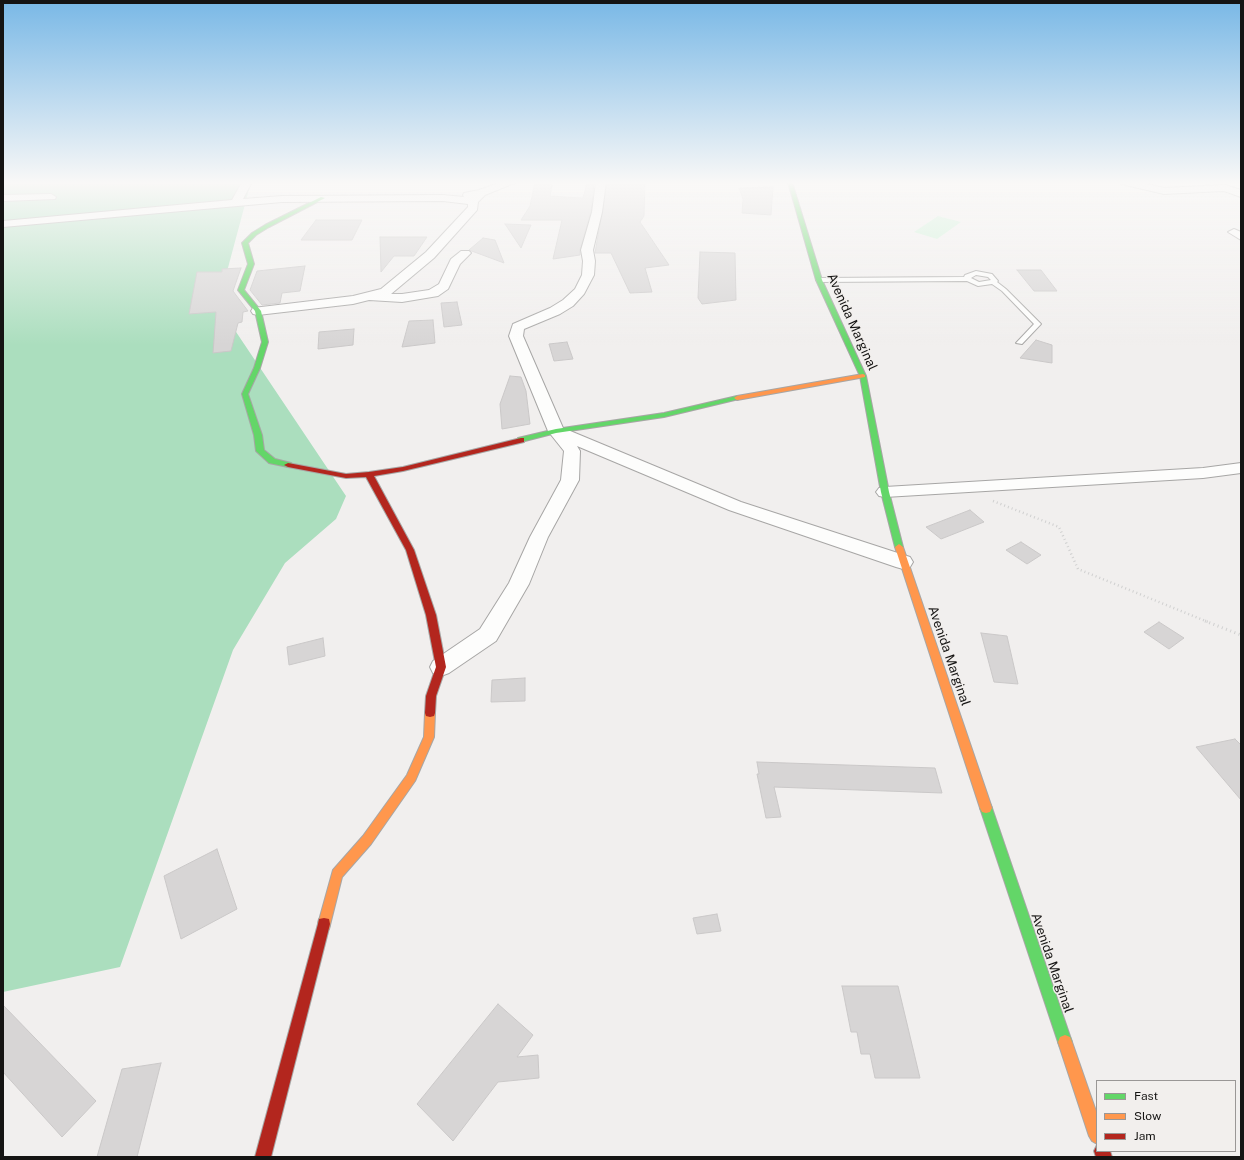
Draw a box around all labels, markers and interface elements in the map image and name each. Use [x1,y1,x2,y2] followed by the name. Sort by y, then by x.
[824,271,880,373] street label: Avenida Marginal
[925,604,973,708] street label: Avenida Marginal
[1028,911,1076,1015] street label: Avenida Marginal
[1096,1080,1236,1152] legend
[1134,1089,1158,1103] text: Fast
[1134,1109,1161,1123] text: Slow
[1134,1129,1156,1143] text: Jam

